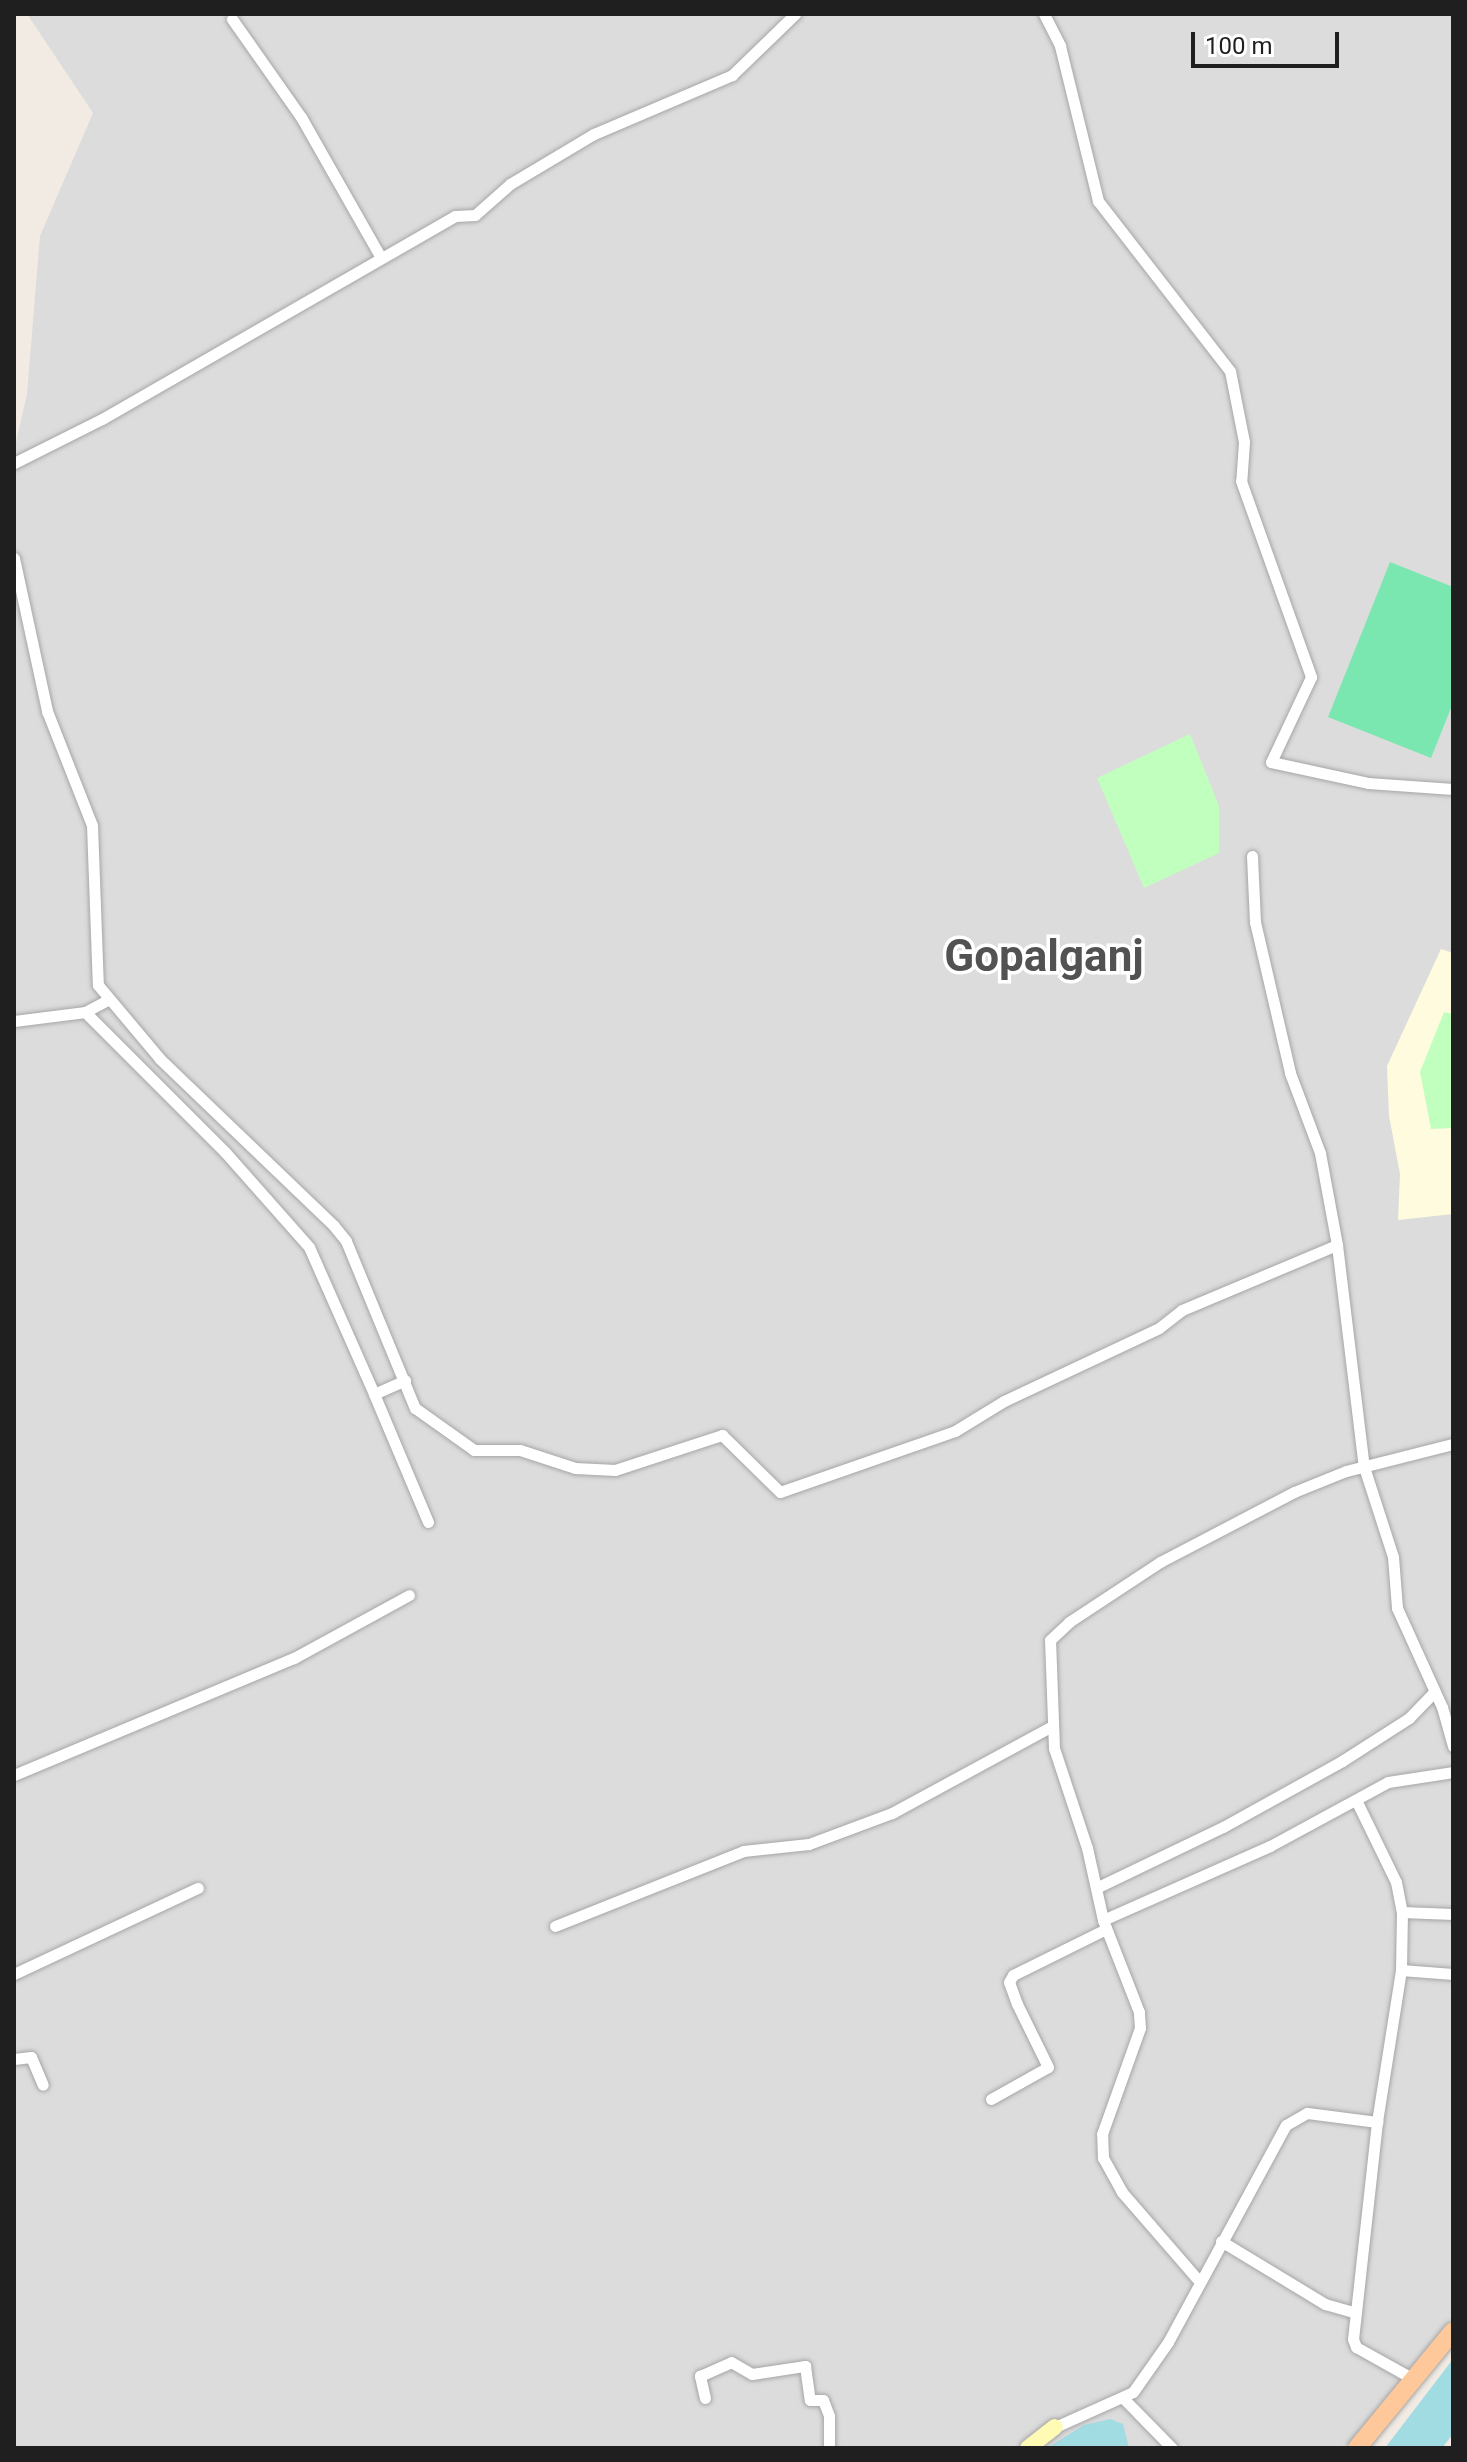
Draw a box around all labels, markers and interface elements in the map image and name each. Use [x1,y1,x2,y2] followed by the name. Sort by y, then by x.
[1195,16,1343,66] scale bar
[1205,32,1272,60] text: 100 m
[944,930,1144,982] district label: Gopalganj

